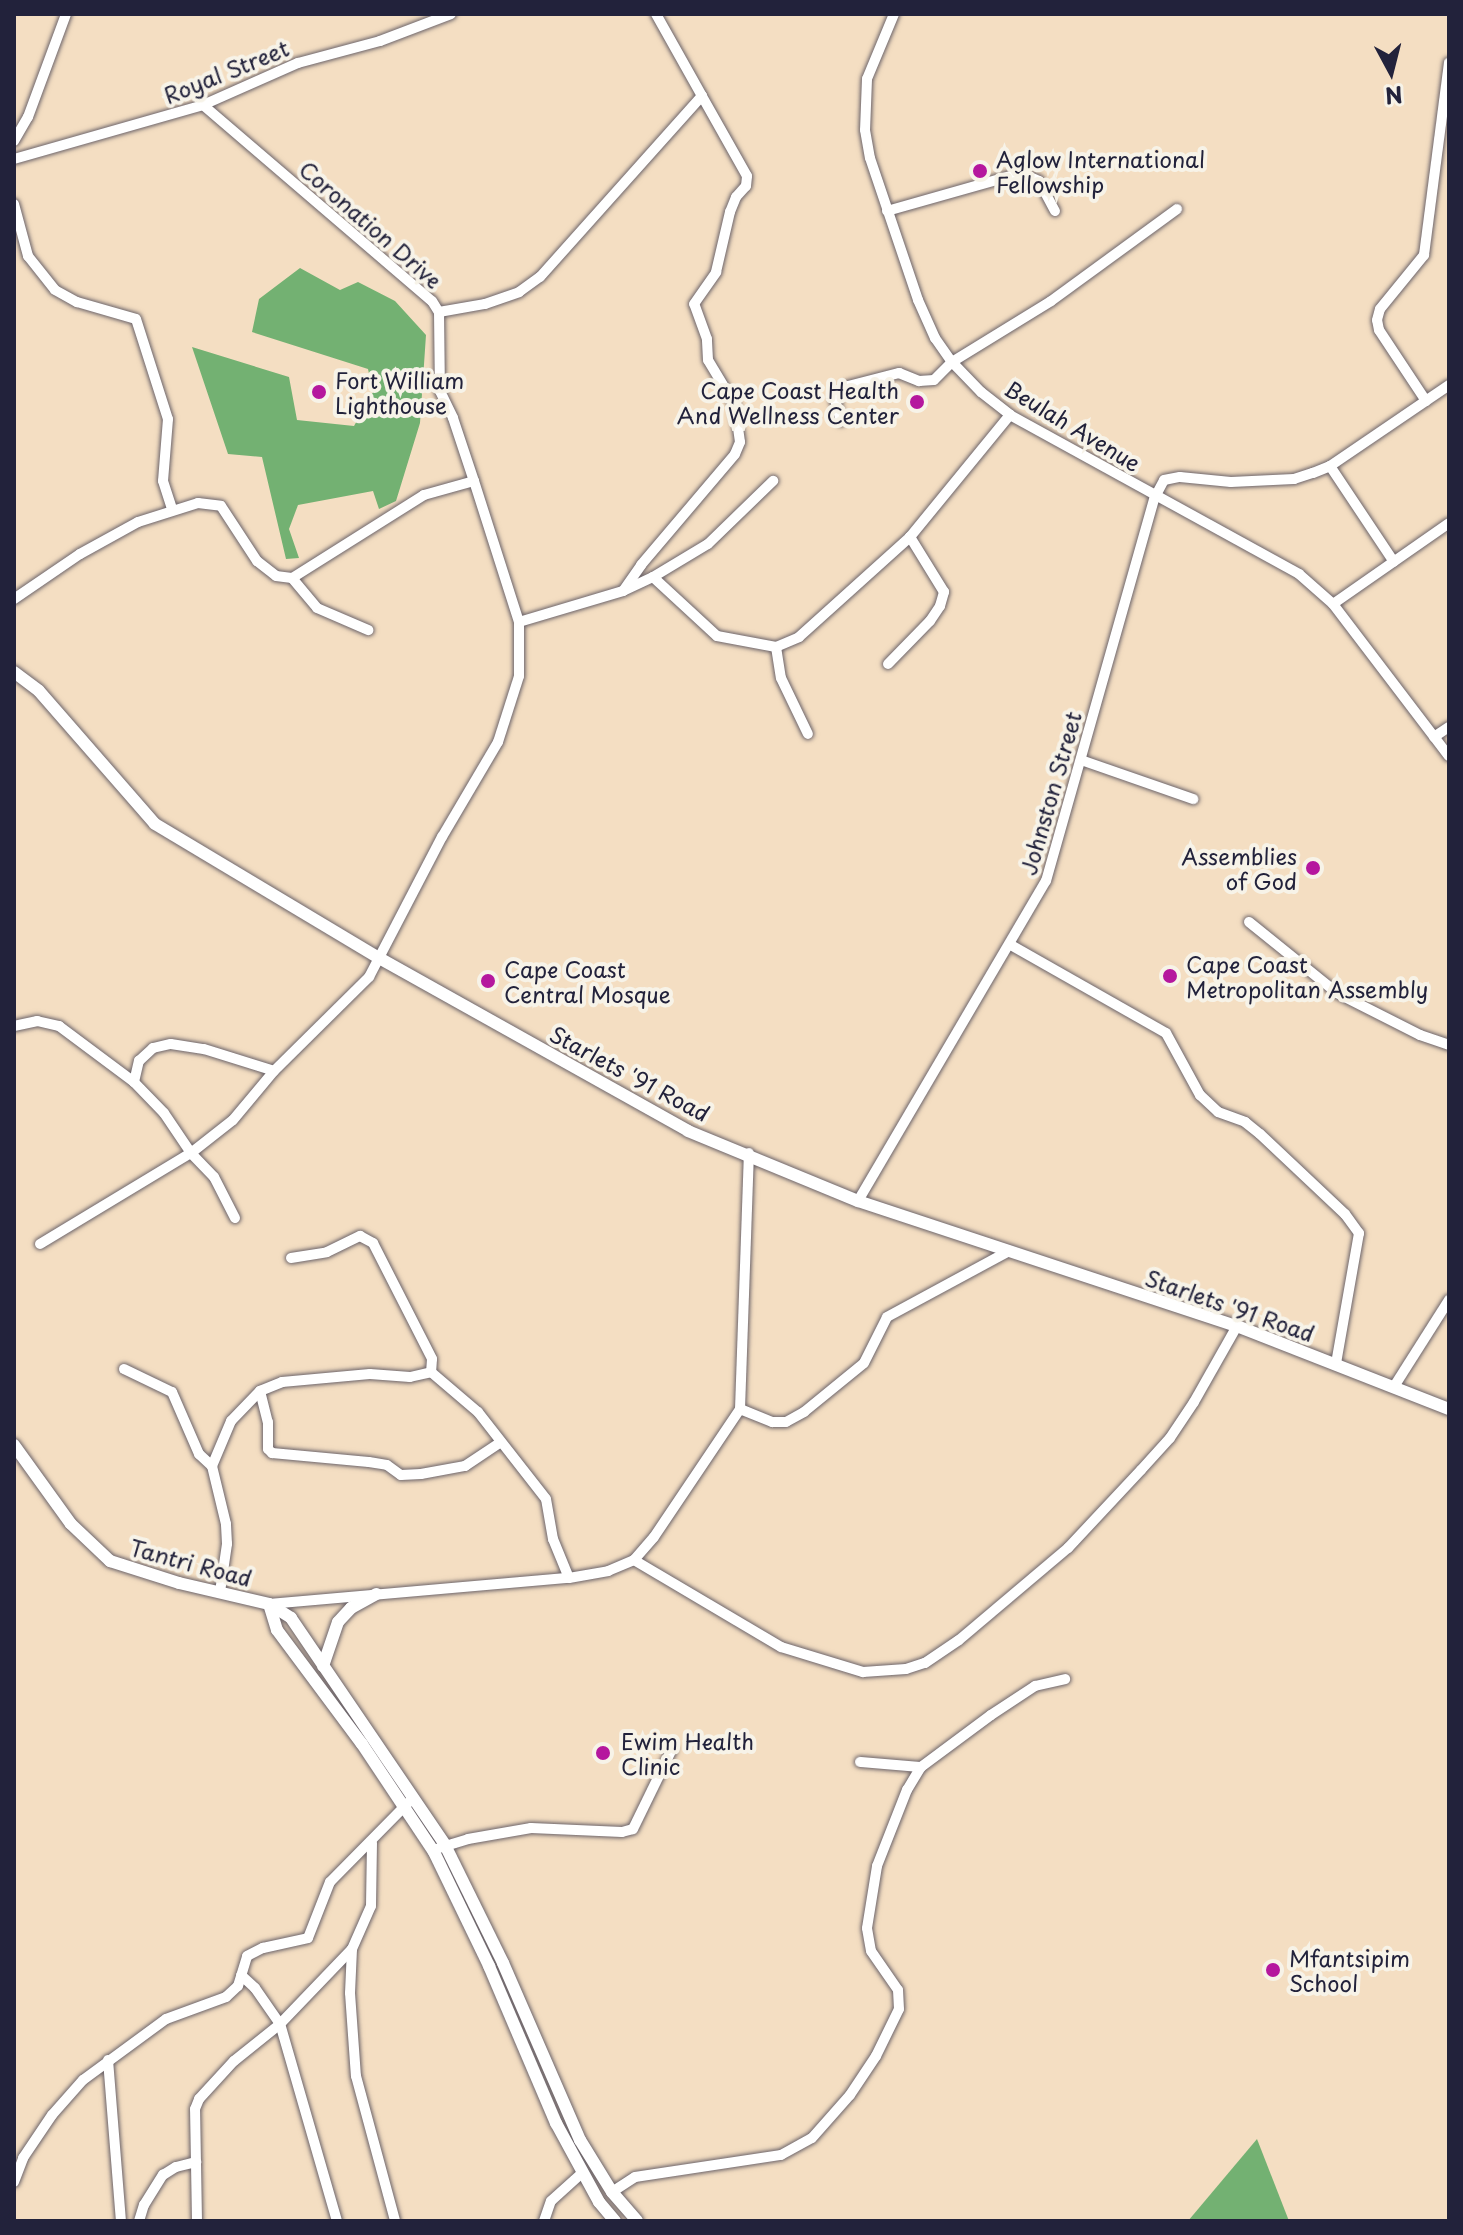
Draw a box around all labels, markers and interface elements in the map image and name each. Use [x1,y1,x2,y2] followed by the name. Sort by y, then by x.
[1351,32,1431,112] north arrow
[160,34,292,108] street label: Royal Street
[1383,79,1405,114] text: N
[996,145,1208,196] place label: Aglow International Fellowship
[294,155,448,293] street label: Coronation Drive
[971,162,989,180] marker: Aglow International Fellowship
[335,366,466,418] place label: Fort William Lighthouse
[1000,374,1146,476] street label: Beulah Avenue
[679,376,899,428] place label: Cape Coast Health And Wellness Center
[310,383,328,401] marker: Fort William Lighthouse
[906,391,928,413] marker: Cape Coast Health And Wellness Center
[1014,708,1086,878] street label: Johnston Street
[1181,842,1297,894] place label: Assemblies of God
[1304,859,1322,877] marker: Assemblies of God
[1186,950,1429,1002] place label: Cape Coast Metropolitan Assembly
[504,955,671,1006] place label: Cape Coast Central Mosque
[1161,967,1179,985] marker: Cape Coast Metropolitan Assembly
[479,972,497,990] marker: Cape Coast Central Mosque
[545,1020,715,1126] street label: Starlets '91 Road
[1142,1264,1318,1346] street label: Starlets '91 Road
[127,1533,255,1591] street label: Tantri Road
[621,1727,756,1778] place label: Ewim Health Clinic
[592,1742,614,1764] marker: Ewim Health Clinic
[1289,1944,1410,1996] place label: Mfantsipim School
[1264,1961,1282,1979] marker: Mfantsipim School

